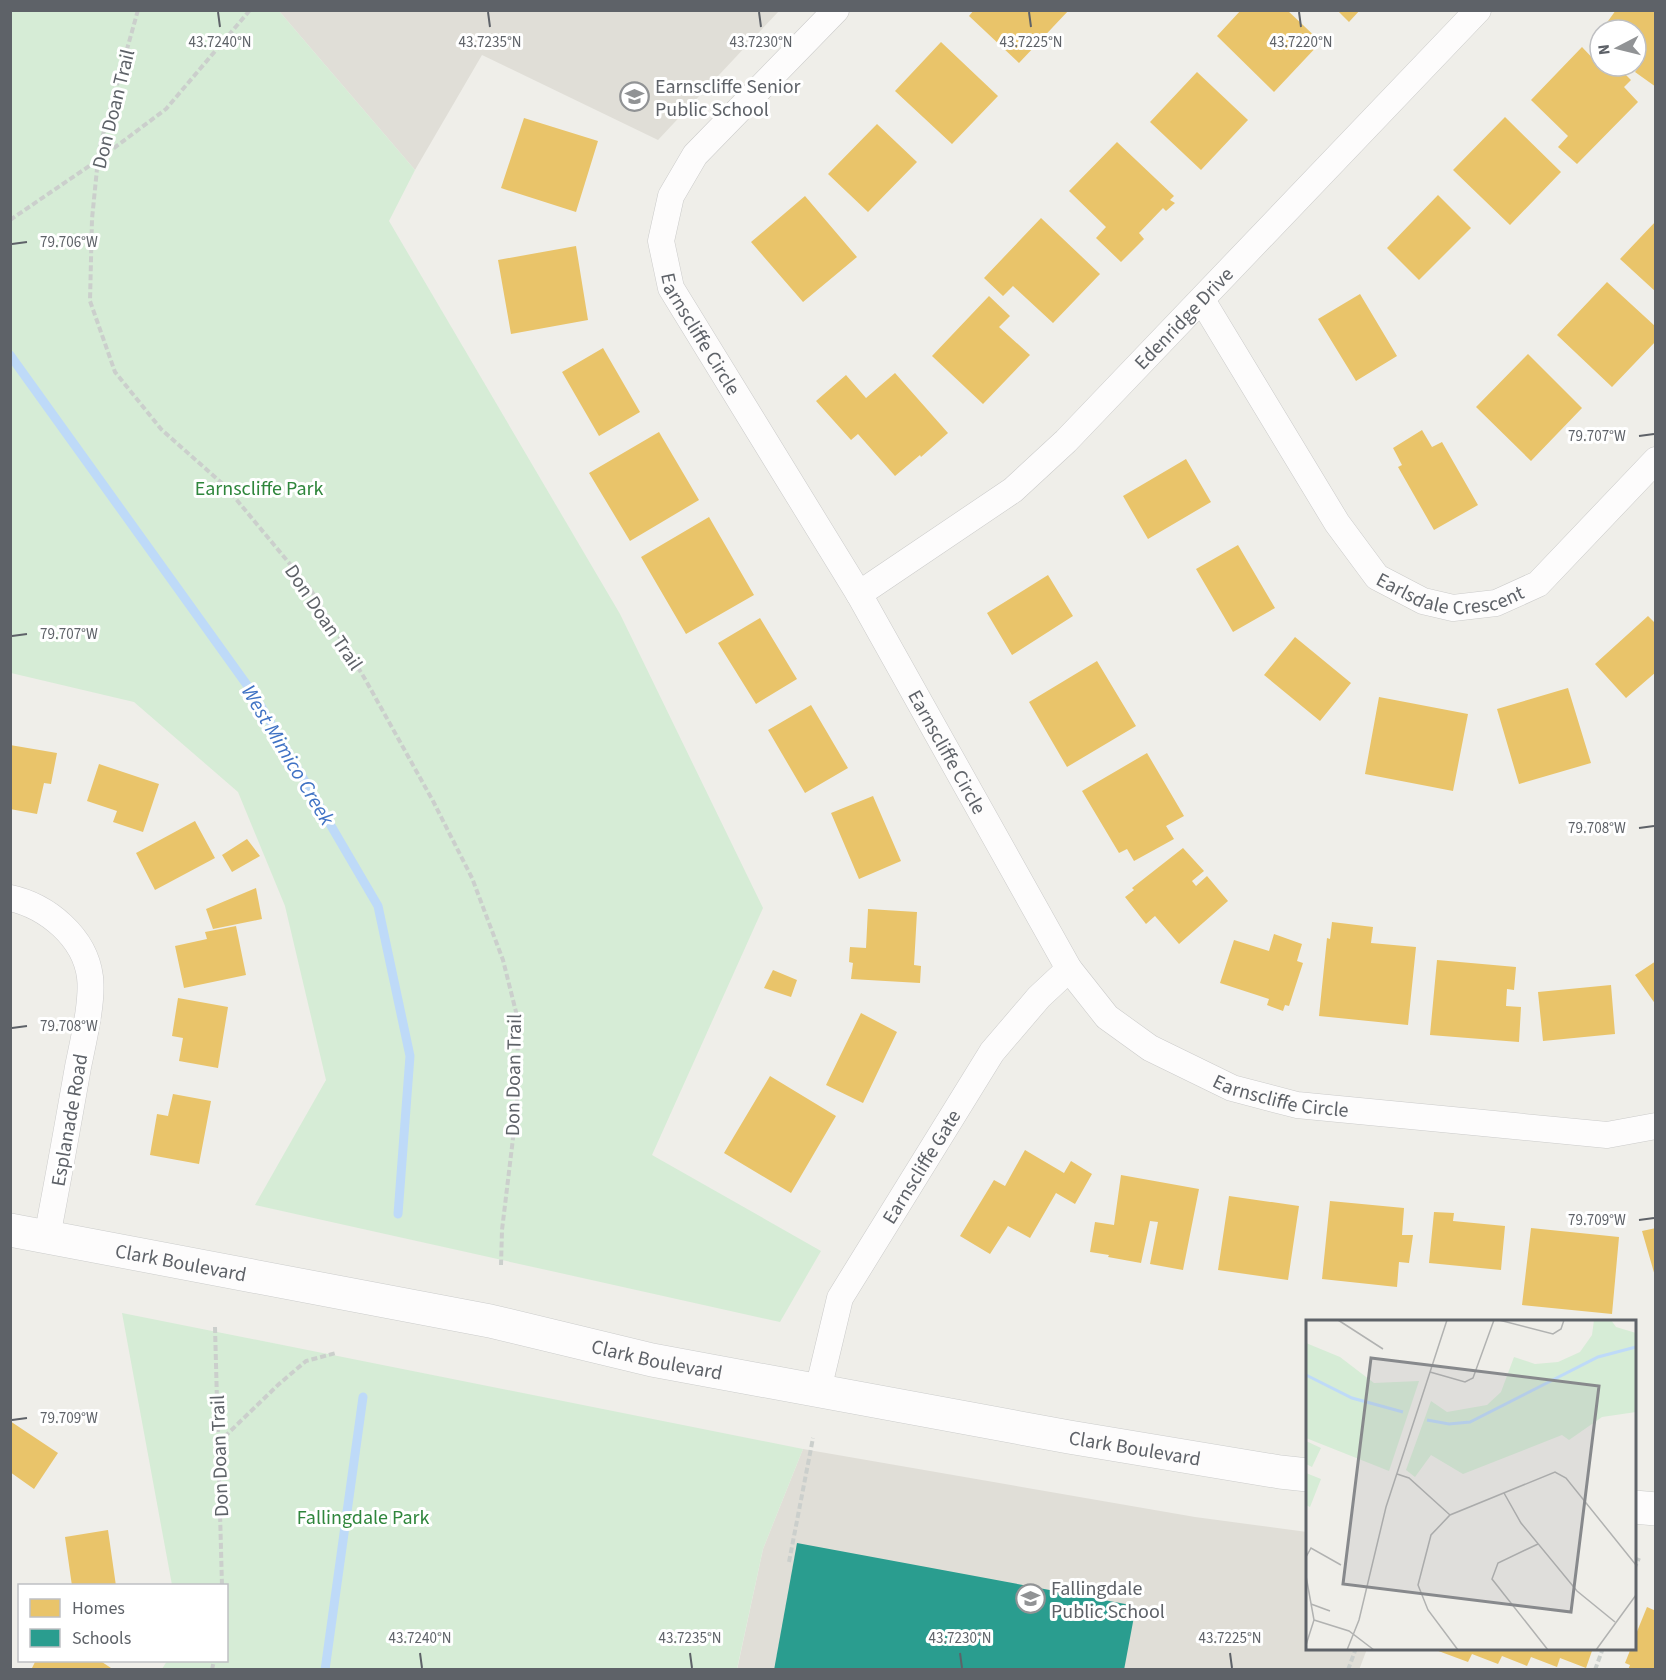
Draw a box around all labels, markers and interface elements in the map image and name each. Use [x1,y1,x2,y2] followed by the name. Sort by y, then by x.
[1588,18,1648,78] north arrow
[188,32,252,53] text: 43.7240°N
[458,32,522,53] text: 43.7235°N
[729,32,793,53] text: 43.7230°N
[999,32,1063,53] text: 43.7225°N
[1269,32,1333,53] text: 43.7220°N
[1593,43,1616,56] text: N
[86,47,142,172] street label: Don Doan Trail
[655,73,801,124] place label: Earnscliffe Senior Public School
[618,81,650,113] school or university icon: Earnscliffe Senior Public School
[40,232,98,253] text: 79.706°W
[1128,261,1240,376] street label: Edenridge Drive
[653,270,747,401] street label: Earnscliffe Circle
[1568,426,1626,447] text: 79.707°W
[195,475,323,503] park label: Earnscliffe Park
[277,559,369,676] street label: Don Doan Trail
[1371,566,1529,623] street label: Earlsdale Crescent
[40,624,98,645] text: 79.707°W
[234,679,342,832] water label: West Mimico Creek
[900,685,993,820] street label: Earnscliffe Circle
[1568,818,1626,839] text: 79.708°W
[499,1014,529,1136] street label: Don Doan Trail
[40,1016,98,1037] text: 79.708°W
[45,1052,95,1189] street label: Esplanade Road
[1208,1068,1350,1125] street label: Earnscliffe Circle
[876,1104,968,1230] street label: Earnscliffe Gate
[1568,1210,1626,1231] text: 79.709°W
[113,1237,249,1290] street label: Clark Boulevard
[1306,1320,1636,1650] inset map
[589,1333,725,1388] street label: Clark Boulevard
[204,1394,236,1518] street label: Don Doan Trail
[40,1408,98,1429] text: 79.709°W
[1067,1424,1203,1474] street label: Clark Boulevard
[297,1504,429,1532] park label: Fallingdale Park
[1051,1575,1165,1626] place label: Fallingdale Public School
[1014,1583,1046,1615] school or university icon: Fallingdale Public School
[18,1584,228,1662] legend
[72,1596,125,1621] text: Homes
[72,1626,131,1651] text: Schools
[388,1628,452,1649] text: 43.7240°N
[658,1628,722,1649] text: 43.7235°N
[928,1628,992,1649] text: 43.7230°N
[1198,1628,1262,1649] text: 43.7225°N

